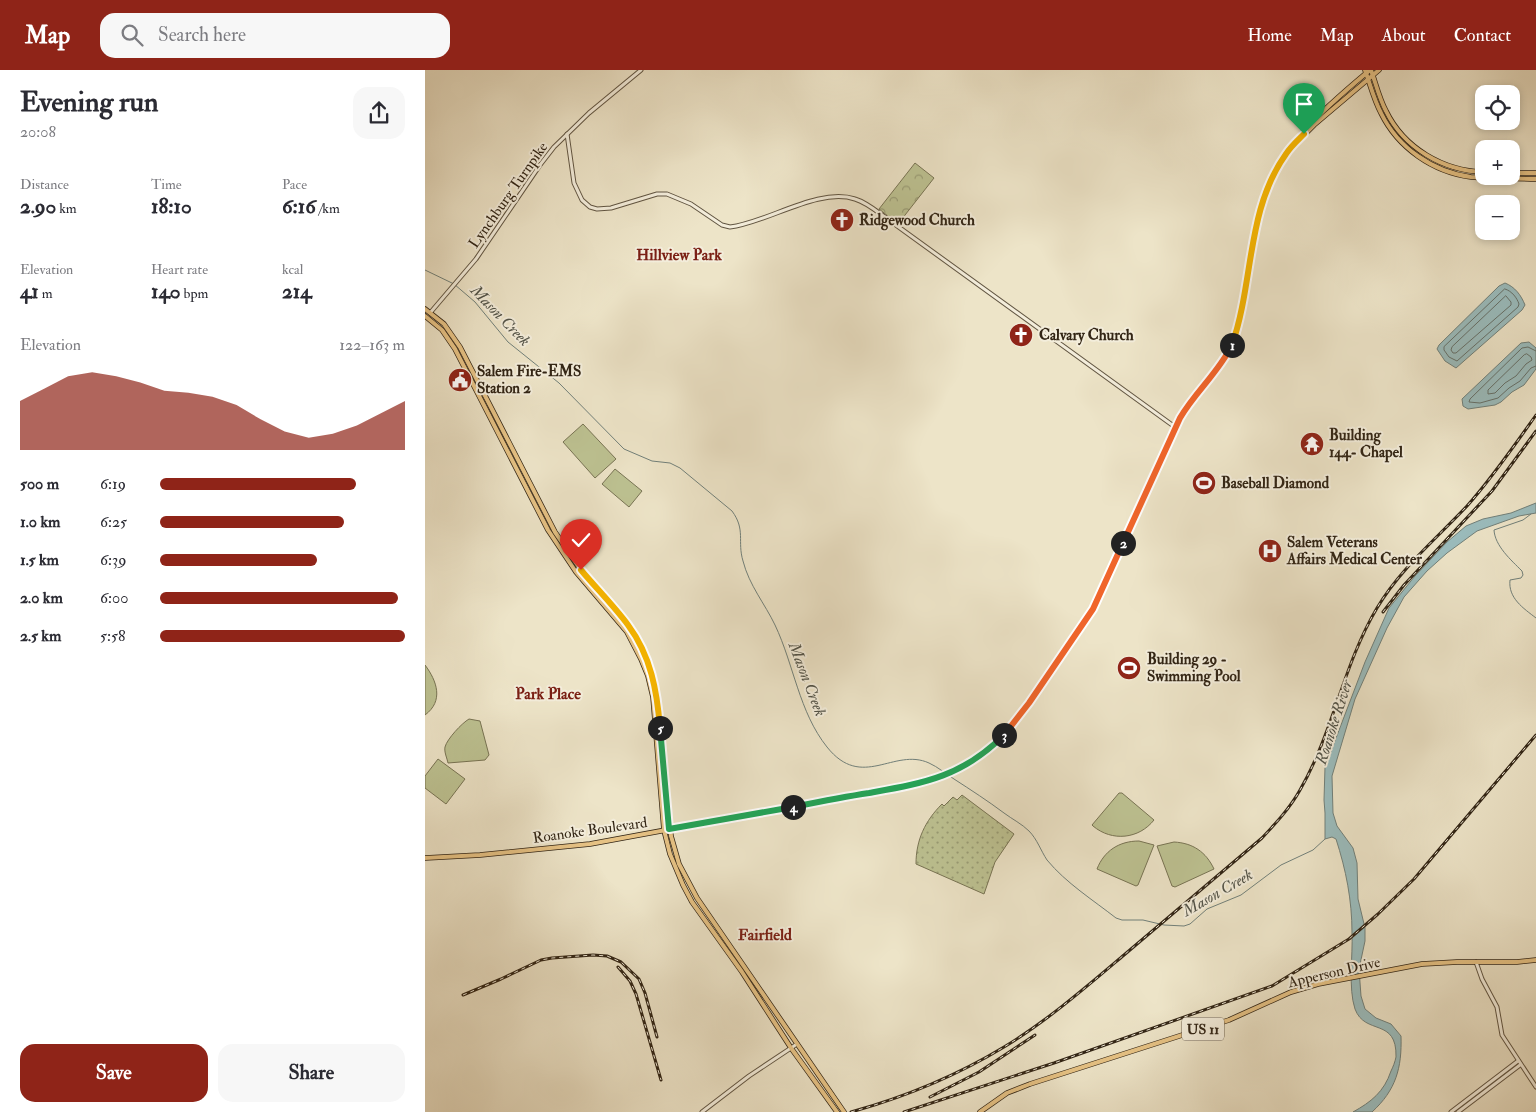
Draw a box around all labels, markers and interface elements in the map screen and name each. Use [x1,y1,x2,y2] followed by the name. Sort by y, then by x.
[100,13,450,58] search box
[25,20,70,51] text: Map
[118,21,146,49] icon: search
[158,23,246,47] text: Search here
[1247,24,1292,47] text: Home
[1320,24,1354,47] text: Map
[1382,24,1426,47] text: About
[1454,24,1511,47] text: Contact
[1283,83,1325,134] pin
[20,85,158,120] text: Evening run
[1475,85,1520,240] map controls
[1475,85,1520,130] button: locate
[353,87,405,139] button: share
[1290,90,1318,118] icon: arrive
[20,122,56,142] text: 20:08
[465,138,553,253] street label: Lynchburg Turnpike
[1475,140,1520,185] button: +
[20,176,69,193] text: Distance
[151,176,182,193] text: Time
[282,176,307,193] text: Pace
[20,193,56,220] text: 2.90
[151,193,192,220] text: 18:10
[282,193,316,220] text: 6:16
[1475,195,1520,240] button: −
[56,200,77,217] text: km
[316,200,340,217] text: /km
[829,207,855,233] church icon: Ridgewood Church
[859,211,975,231] place label: Ridgewood Church
[636,245,722,265] district label: Hillview Park
[20,261,73,278] text: Elevation
[151,261,208,278] text: Heart rate
[282,261,303,278] text: kcal
[20,278,39,305] text: 41
[151,278,181,305] text: 140
[282,278,311,305] text: 214
[465,280,535,351] water label: Mason Creek
[39,285,53,302] text: m
[181,285,208,302] text: bpm
[1008,322,1034,348] church icon: Calvary Church
[1039,326,1134,346] place label: Calvary Church
[1219,332,1245,358] pin: 1
[20,335,81,355] text: Elevation
[339,335,405,355] text: 122–163 m
[1230,337,1235,354] text: 1
[477,362,581,398] place label: Salem Fire-EMS Station 2
[447,367,473,393] public building icon: Salem Fire-EMS Station 2
[1329,426,1403,463] place label: Building 144- Chapel
[1299,431,1325,457] temple icon: Building 144- Chapel
[1191,470,1217,496] sports icon: Baseball Diamond
[20,474,59,494] text: 500 m
[100,474,126,494] text: 6:19
[1221,474,1330,493] place label: Baseball Diamond
[20,512,60,532] text: 1.0 km
[100,512,127,532] text: 6:25
[560,519,602,570] pin
[567,526,595,554] icon: check
[1111,530,1135,556] pin: 2
[1286,533,1422,569] place label: Salem Veterans Affairs Medical Center
[1120,535,1127,552] text: 2
[1257,538,1283,564] hospital icon: Salem Veterans Affairs Medical Center
[20,550,59,570] text: 1.5 km
[100,550,126,570] text: 6:39
[20,588,63,608] text: 2.0 km
[100,588,128,608] text: 6:00
[20,626,61,646] text: 2.5 km
[100,626,126,646] text: 5:58
[783,639,830,720] water label: Mason Creek
[1147,650,1241,687] place label: Building 29 - Swimming Pool
[1116,655,1142,681] sports icon: Building 29 - Swimming Pool
[1311,676,1357,768] water label: Roanoke River
[515,684,581,704] district label: Park Place
[647,716,673,740] pin: 5
[657,720,664,737] text: 5
[991,722,1017,748] pin: 3
[1002,727,1007,744] text: 3
[781,794,805,820] pin: 4
[790,799,797,816] text: 4
[532,813,649,848] street label: Roanoke Boulevard
[1178,865,1256,921] water label: Mason Creek
[738,925,792,945] district label: Fairfield
[1285,953,1382,994] street label: Apperson Drive
[1182,1018,1224,1041] road number: US 11
[20,1044,208,1102] button: Save
[218,1044,405,1102] button: Share

